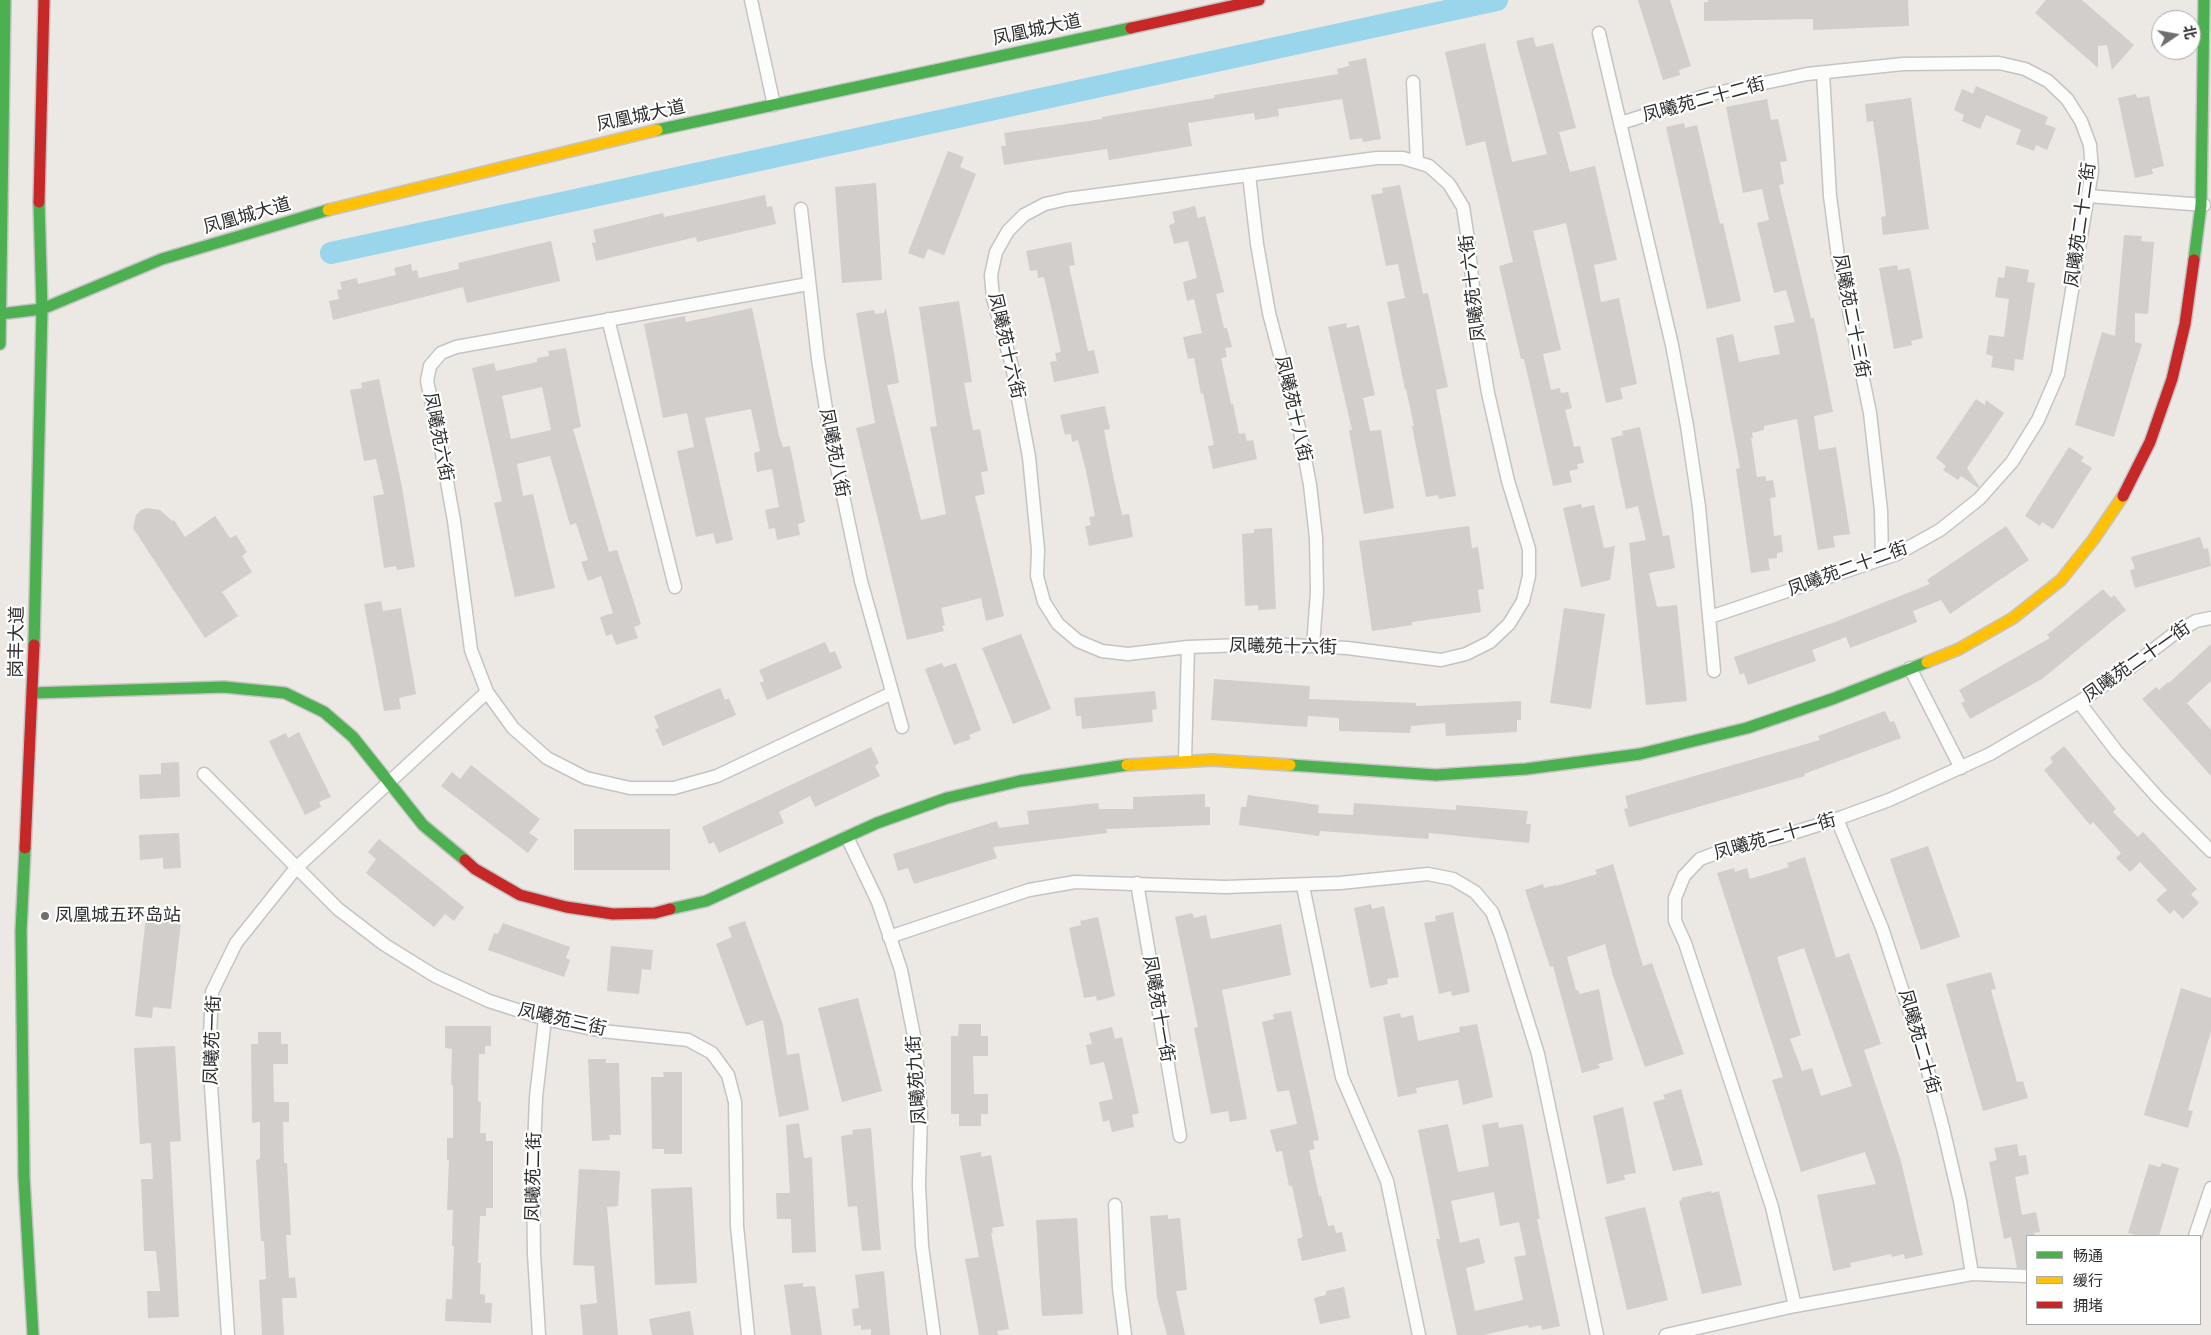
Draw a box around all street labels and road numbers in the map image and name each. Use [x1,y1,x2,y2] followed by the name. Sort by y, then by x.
[991,10,1083,50] street label: 凤凰城大道
[1640,73,1768,127] street label: 凤曦苑二十二街
[595,96,687,136] street label: 凤凰城大道
[2062,161,2100,289] street label: 凤曦苑二十二街
[201,193,293,239] street label: 凤凰城大道
[1456,233,1490,343] street label: 凤曦苑十六街
[1828,252,1874,380] street label: 凤曦苑二十三街
[983,291,1029,401] street label: 凤曦苑十六街
[1270,354,1316,464] street label: 凤曦苑十八街
[419,391,457,483] street label: 凤曦苑六街
[815,407,853,499] street label: 凤曦苑八街
[1785,537,1911,601] street label: 凤曦苑二十二街
[6,606,28,678] street label: 岗丰大道
[2079,617,2195,707] street label: 凤曦苑二十一街
[1229,635,1337,659] street label: 凤曦苑十六街
[1711,809,1839,865] street label: 凤曦苑二十一街
[1138,954,1178,1064] street label: 凤曦苑十一街
[1894,987,1944,1097] street label: 凤曦苑二十街
[201,995,225,1085] street label: 凤曦苑一街
[516,999,608,1041] street label: 凤曦苑三街
[903,1034,931,1126] street label: 凤曦苑九街
[522,1132,546,1222] street label: 凤曦苑二街

